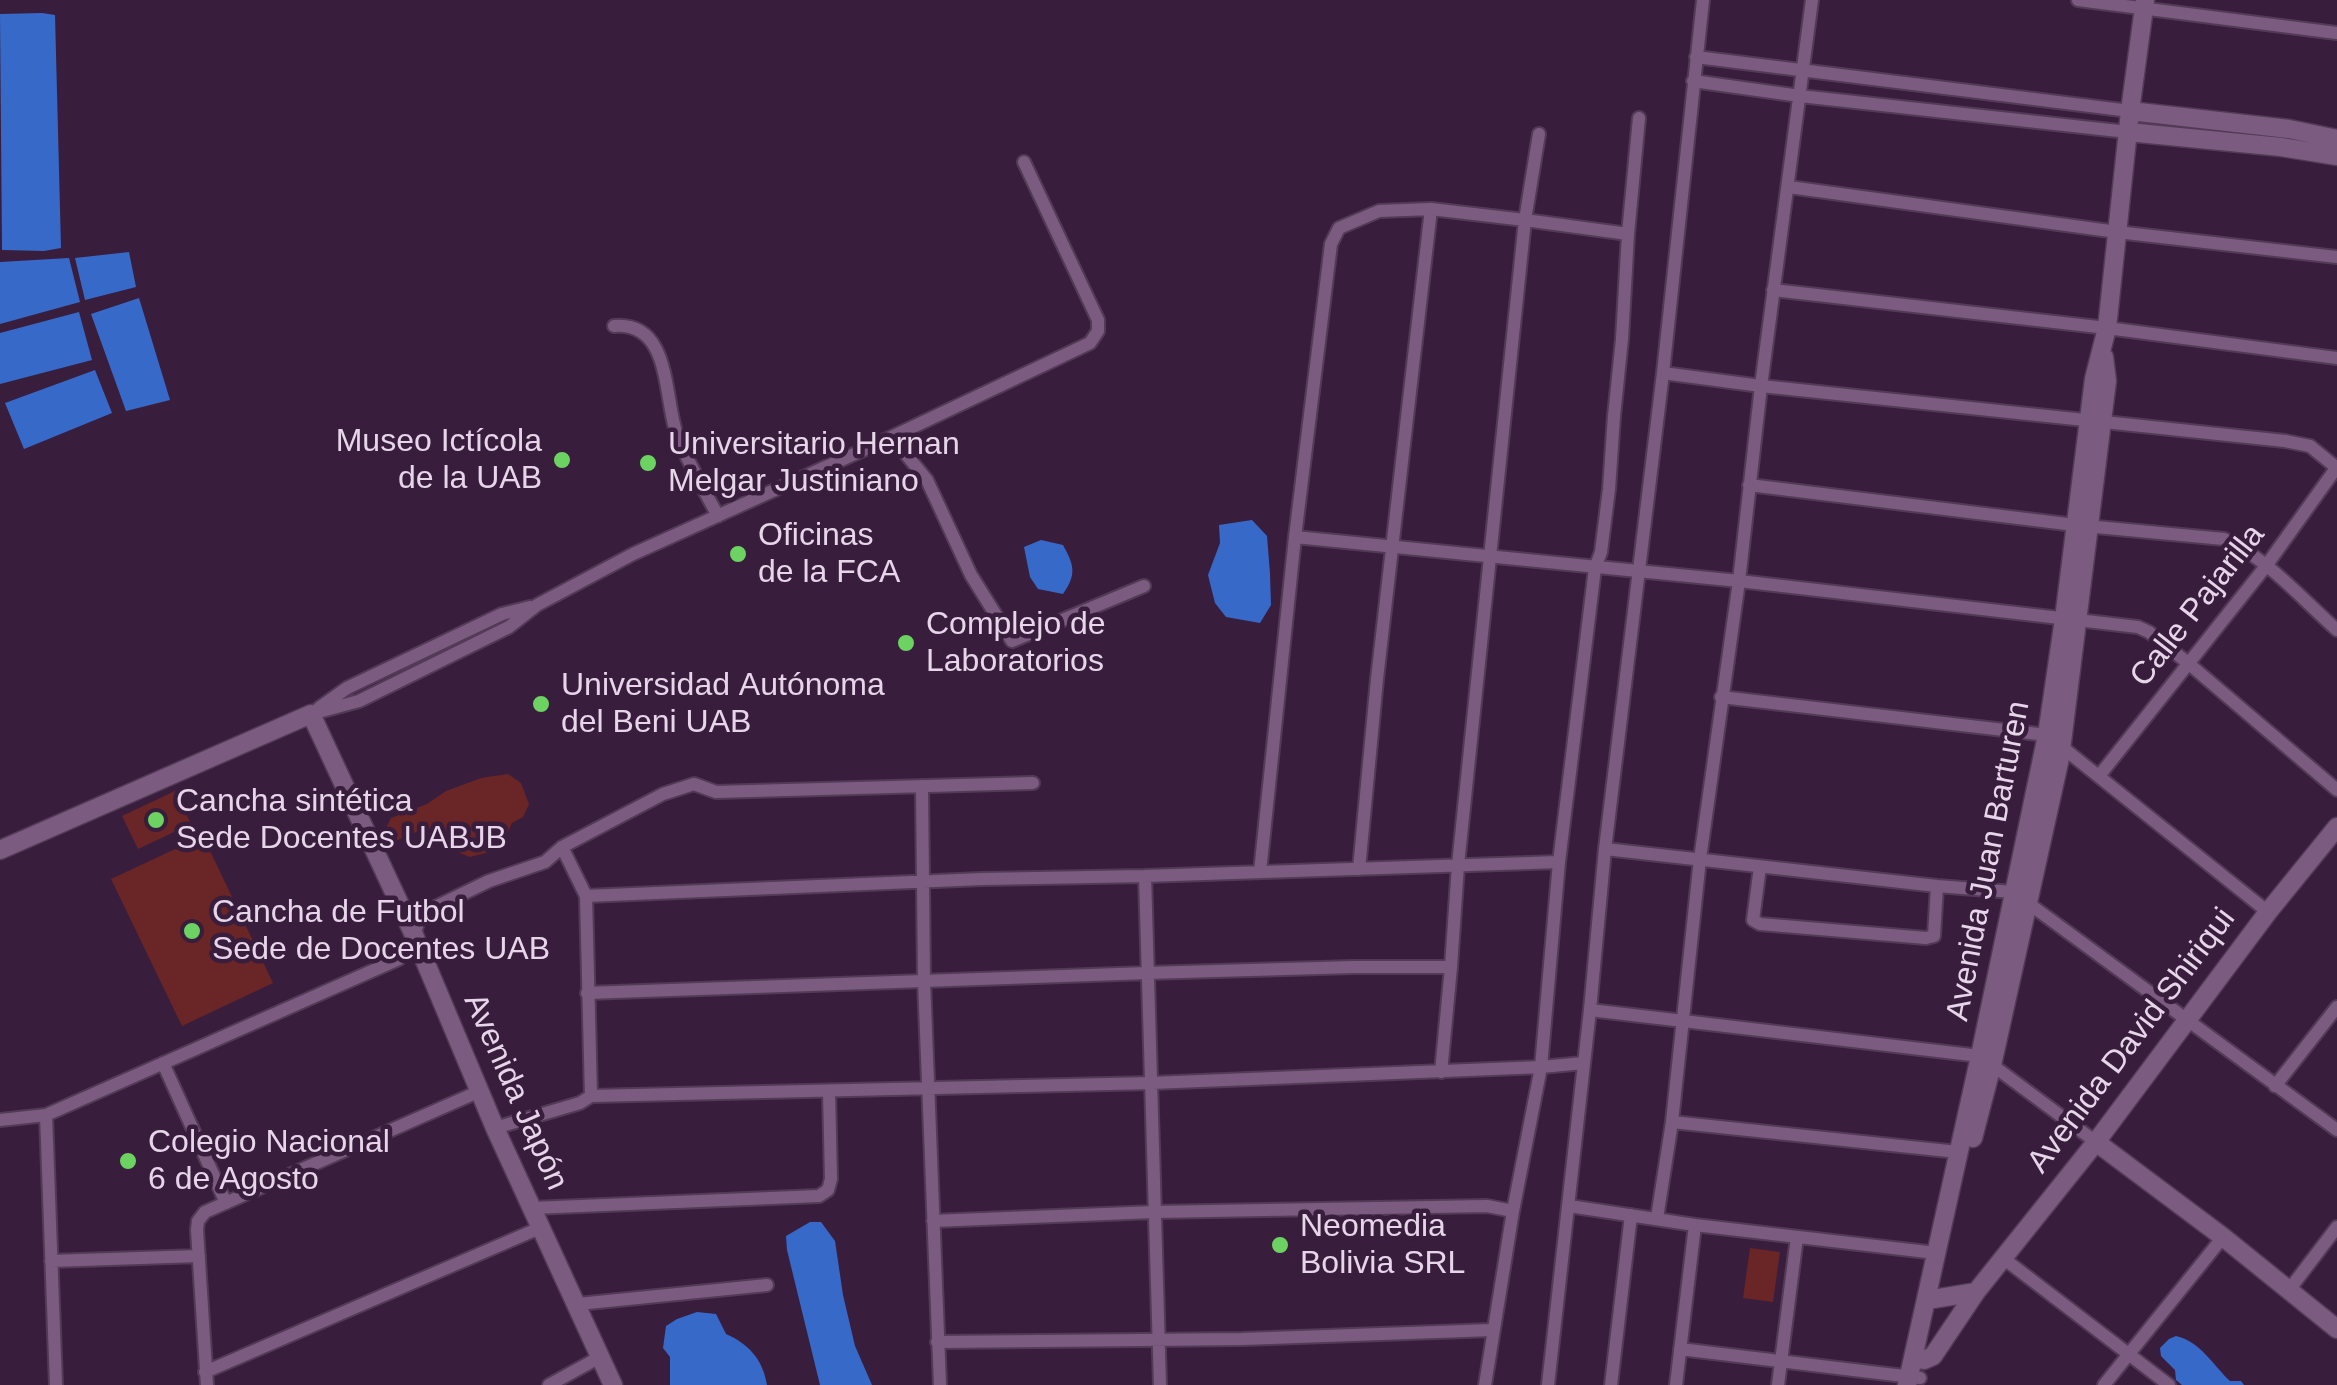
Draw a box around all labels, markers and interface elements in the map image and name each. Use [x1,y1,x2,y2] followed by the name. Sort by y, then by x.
[336,423,542,498] place label: Museo Ictícola de la UAB
[668,426,960,501] place label: Universitario Hernan Melgar Justiniano
[551,449,573,471] marker: Museo Ictícola de la UAB
[637,452,659,474] marker: Universitario Hernan Melgar Justiniano
[758,517,900,592] place label: Oficinas de la FCA
[2123,517,2273,695] street label: Calle Pajarilla
[727,543,749,565] marker: Oficinas de la FCA
[926,606,1106,681] place label: Complejo de Laboratorios
[895,632,917,654] marker: Complejo de Laboratorios
[561,667,885,742] place label: Universidad Autónoma del Beni UAB
[530,693,552,715] marker: Universidad Autónoma del Beni UAB
[1939,698,2039,1024] street label: Avenida Juan Barturen
[176,783,507,858] place label: Cancha sintética Sede Docentes UABJB
[145,809,167,831] marker: Cancha sintética Sede Docentes UABJB
[212,894,550,969] place label: Cancha de Futbol Sede de Docentes UAB
[2020,901,2244,1181] street label: Avenida David Shiriqui
[181,920,203,942] marker: Cancha de Futbol Sede de Docentes UAB
[455,988,575,1196] street label: Avenida Japón
[148,1124,390,1199] place label: Colegio Nacional 6 de Agosto
[117,1150,139,1172] marker: Colegio Nacional 6 de Agosto
[1300,1208,1465,1283] place label: Neomedia Bolivia SRL
[1269,1234,1291,1256] marker: Neomedia Bolivia SRL

